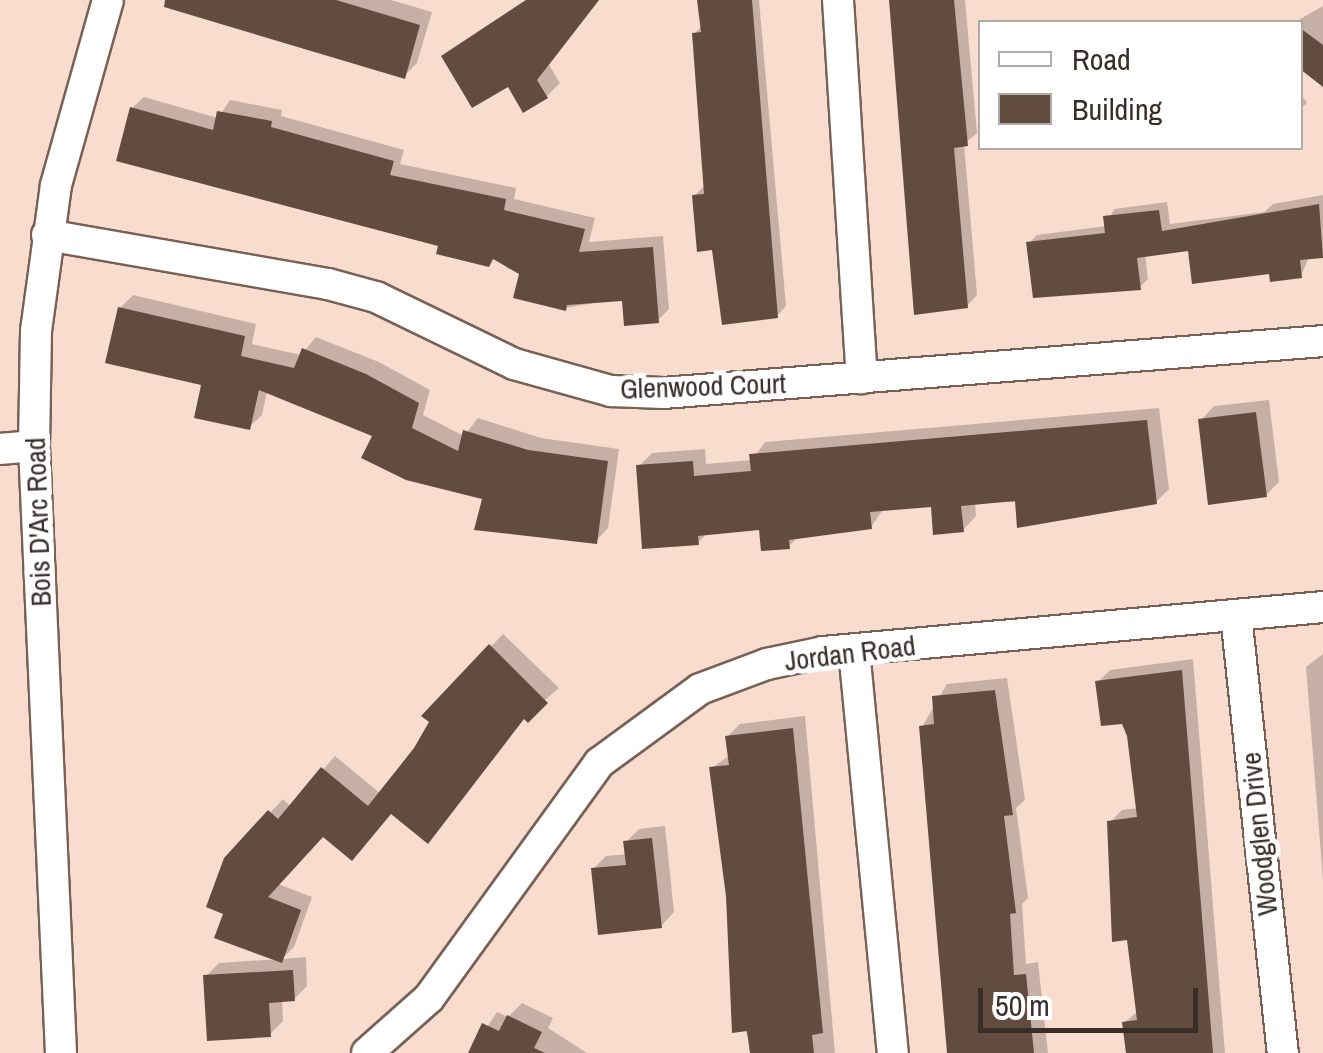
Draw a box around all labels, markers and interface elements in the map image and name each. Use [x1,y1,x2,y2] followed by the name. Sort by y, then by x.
[978,20,1303,150] legend
[1072,39,1131,79] text: Road
[1072,89,1162,129] text: Building
[620,366,786,406] street label: Glenwood Court
[18,437,58,607] street label: Bois D'Arc Road
[783,628,917,678] street label: Jordan Road
[1234,751,1284,917] street label: Woodglen Drive
[983,968,1203,1030] scale bar
[995,985,1050,1025] text: 50 m

